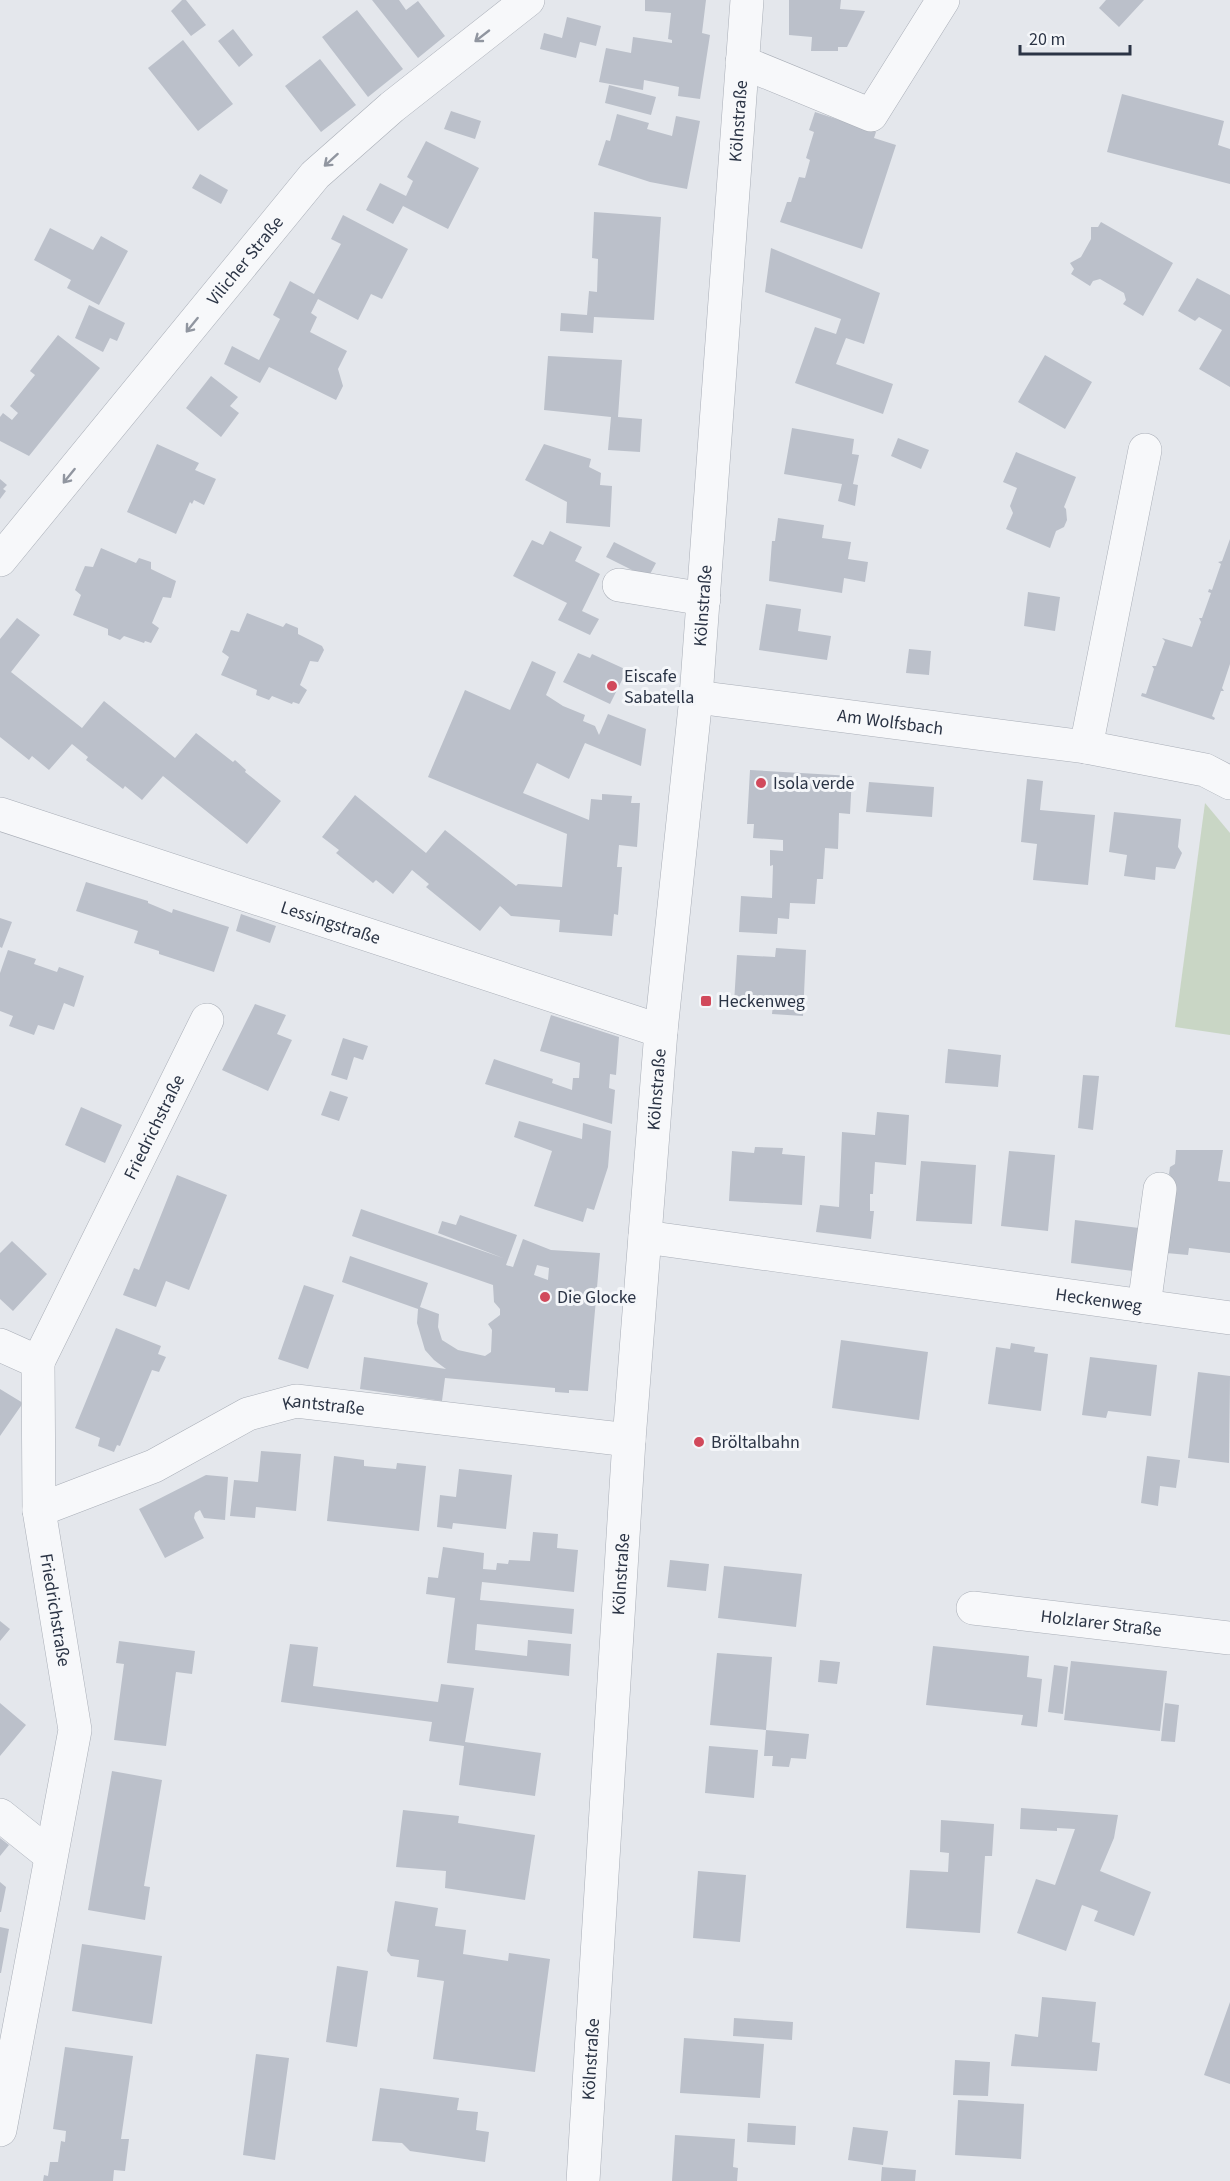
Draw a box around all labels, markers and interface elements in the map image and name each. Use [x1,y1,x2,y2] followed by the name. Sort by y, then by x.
[1020,18,1130,56] scale bar
[1029,27,1065,52] text: 20 m
[474,30,490,43] one-way arrow
[723,79,754,163] street label: Kölnstraße
[324,153,339,167] one-way arrow
[201,210,289,311] street label: Vilicher Straße
[185,317,199,332] one-way arrow
[62,468,75,484] one-way arrow
[687,564,718,648] street label: Kölnstraße
[624,664,694,710] place label: Eiscafe Sabatella
[605,679,619,693] marker: Eiscafe Sabatella
[836,703,945,741] street label: Am Wolfsbach
[773,771,855,796] place label: Isola verde
[754,776,768,790] marker: Isola verde
[278,895,384,951] street label: Lessingstraße
[718,989,805,1014] place label: Heckenweg
[699,994,713,1008] marker: Heckenweg
[641,1048,672,1131] street label: Kölnstraße
[118,1070,191,1184] street label: Friedrichstraße
[1054,1281,1143,1318] street label: Heckenweg
[557,1285,636,1310] place label: Die Glocke
[538,1290,552,1304] marker: Die Glocke
[280,1388,366,1421] street label: Kantstraße
[711,1430,800,1455] place label: Bröltalbahn
[692,1435,706,1449] marker: Bröltalbahn
[606,1532,636,1616] street label: Kölnstraße
[34,1552,77,1669] street label: Friedrichstraße
[1039,1603,1163,1642] street label: Holzlarer Straße
[576,2017,606,2101] street label: Kölnstraße

